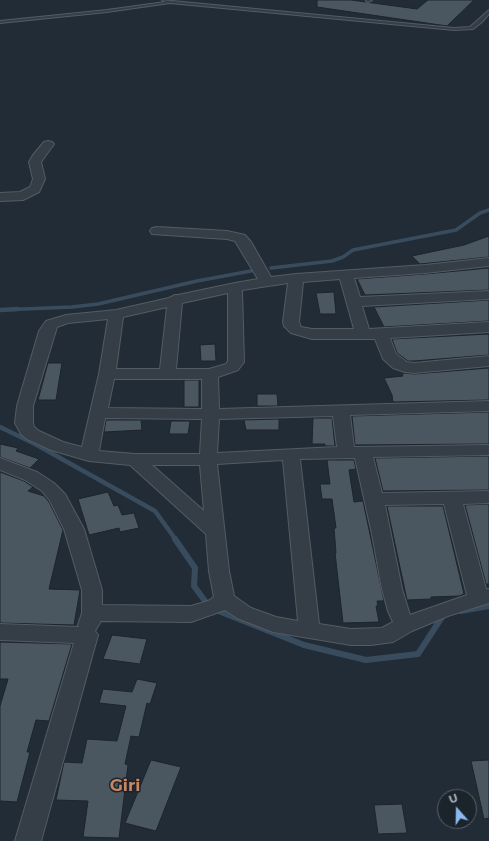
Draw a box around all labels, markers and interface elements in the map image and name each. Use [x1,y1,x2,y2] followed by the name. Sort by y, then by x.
[110,776,140,796] district label: Giri
[437,789,477,829] north arrow
[447,791,460,807] text: U

